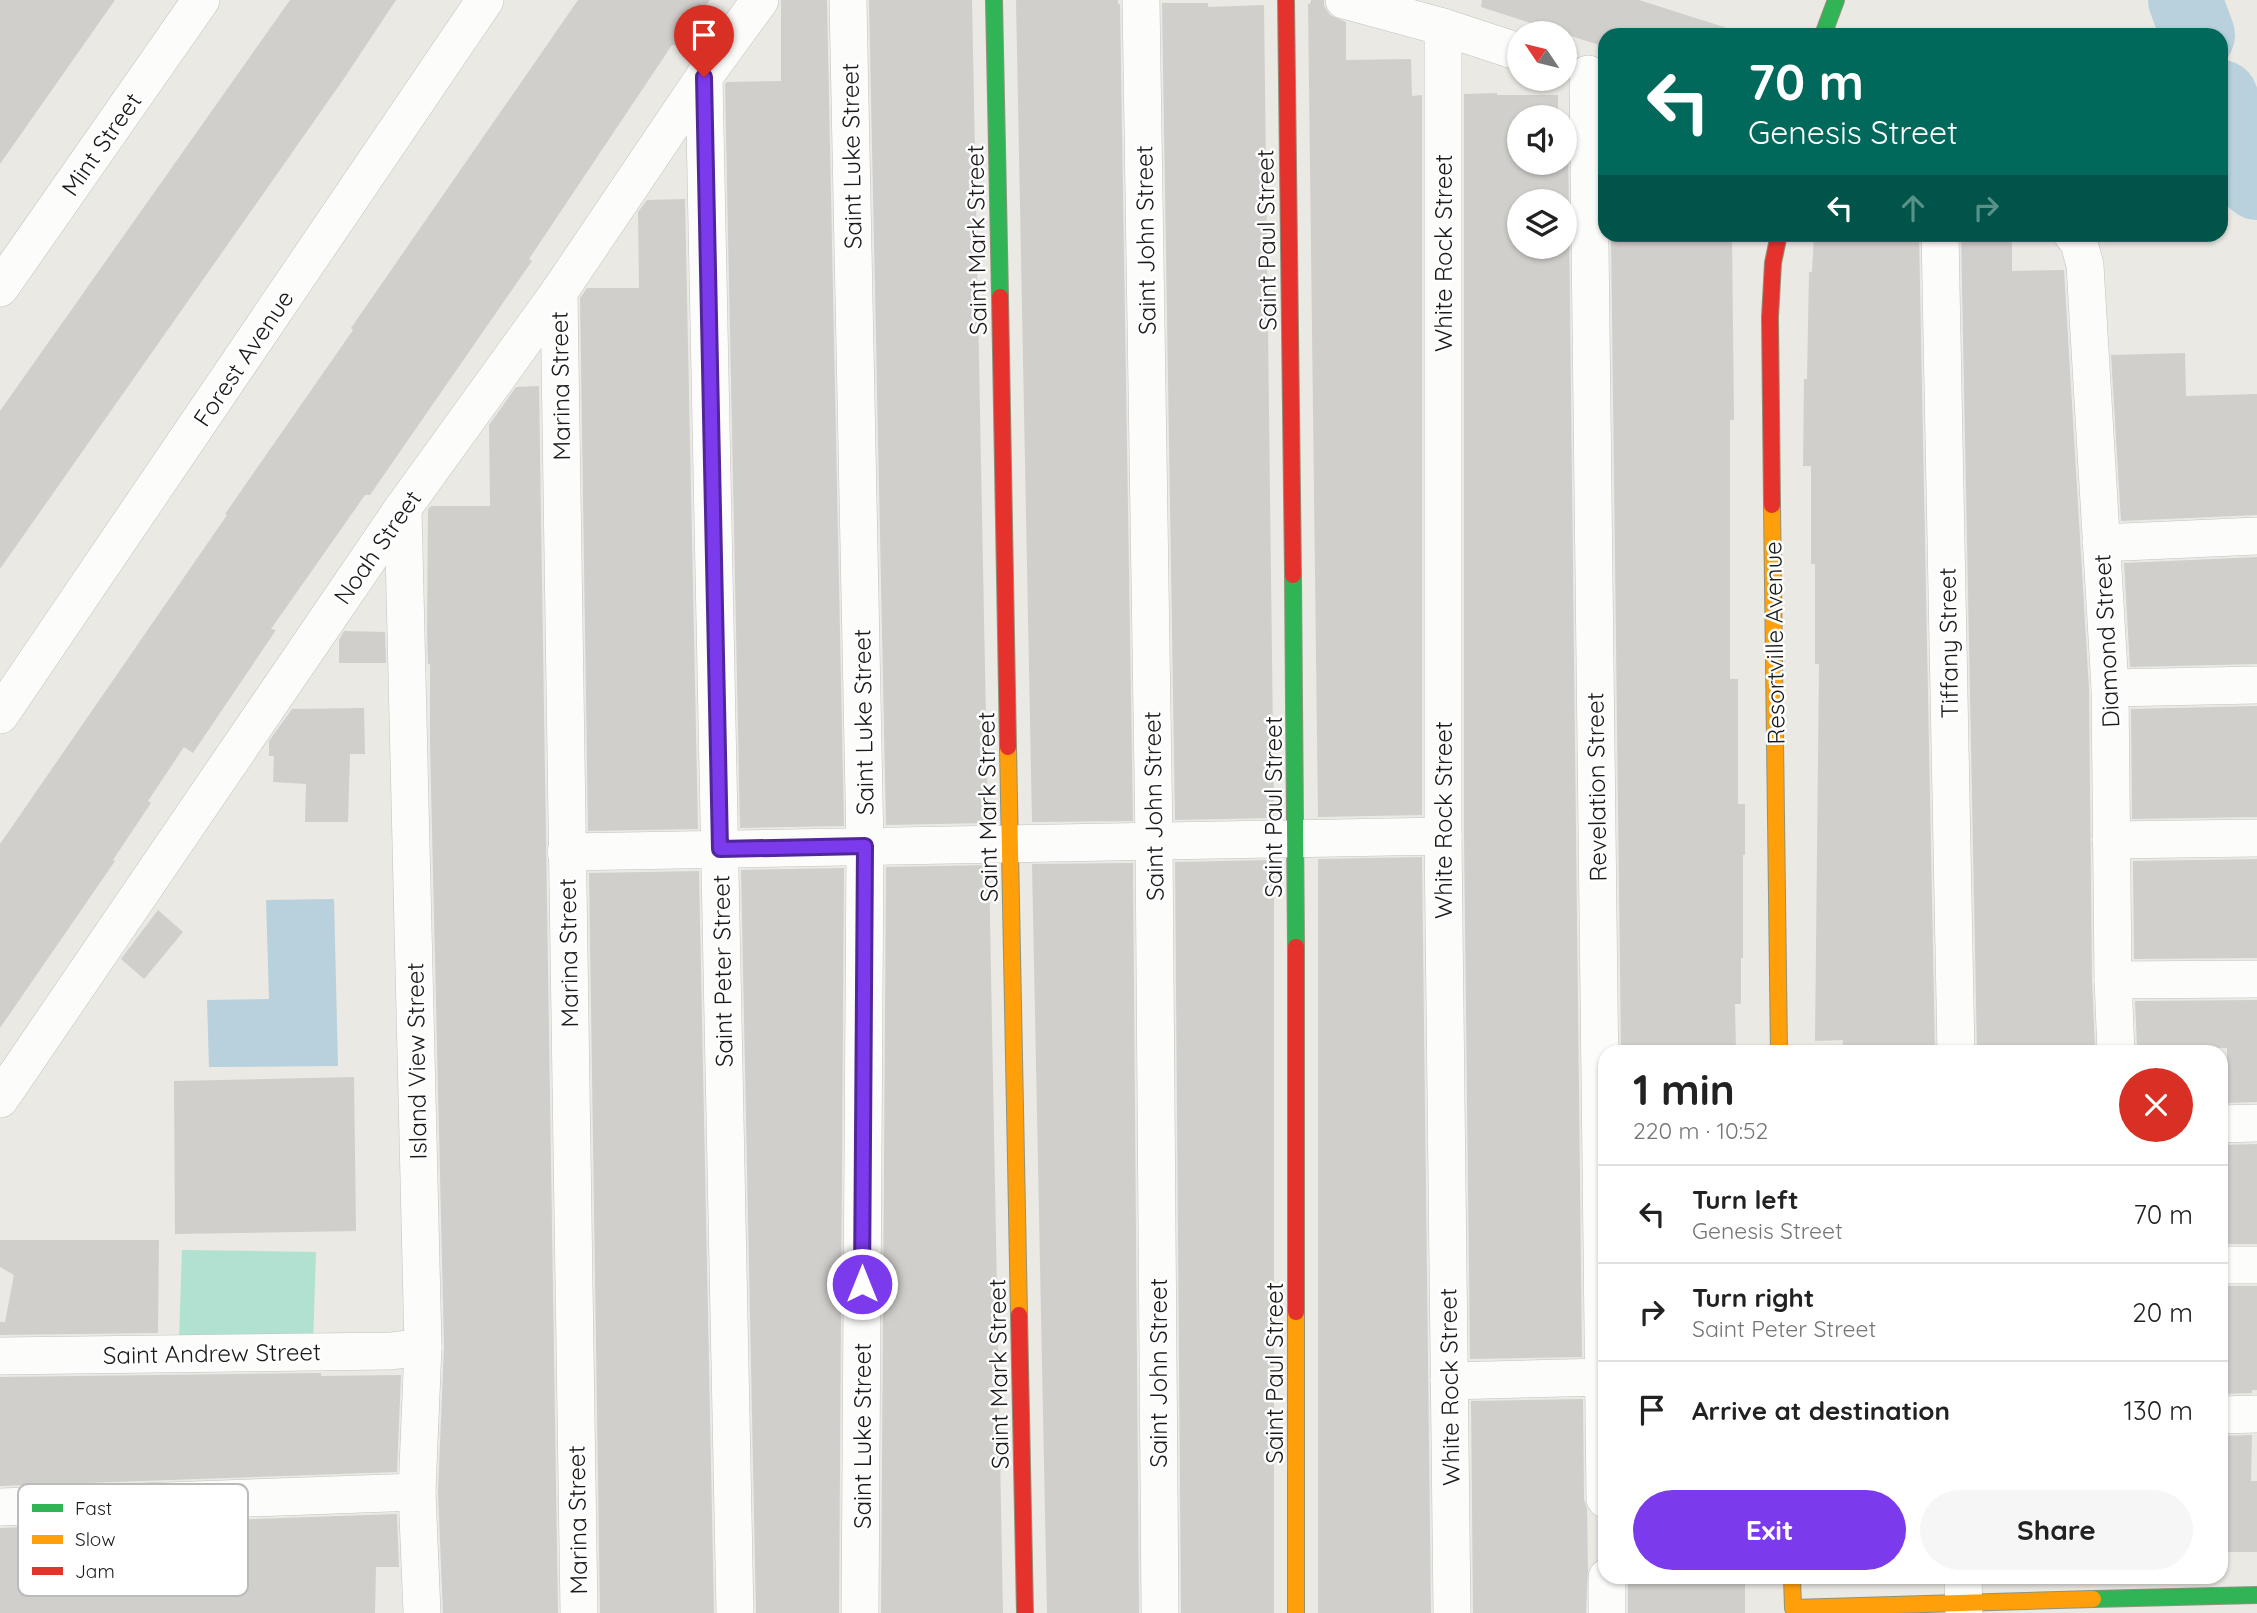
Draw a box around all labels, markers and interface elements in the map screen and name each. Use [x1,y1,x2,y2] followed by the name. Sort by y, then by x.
[674,5,734,77] pin
[685,16,723,54] icon: arrive
[1507,21,1577,91] north arrow
[1507,21,1577,259] map controls
[1748,51,1864,112] text: 70 m
[1633,56,1724,147] icon: left
[834,63,868,249] street label: Saint Luke Street
[55,87,147,201] street label: Mint Street
[1507,105,1577,175] button: sound
[1748,112,1958,152] text: Genesis Street
[959,145,993,335] street label: Saint Mark Street
[1128,145,1162,335] street label: Saint John Street
[1249,149,1283,331] street label: Saint Paul Street
[1428,154,1458,352] street label: White Rock Street
[1507,189,1577,259] button: layers
[1821,189,1859,227] icon: left
[1894,189,1932,227] icon: ahead
[1967,189,2005,227] icon: right
[186,284,300,432] street label: Forest Avenue
[544,311,576,461] street label: Marina Street
[327,484,427,610] street label: Noah Street
[1757,541,1791,745] street label: Resortville Avenue
[2086,553,2126,729] street label: Diamond Street
[1932,567,1964,719] street label: Tiffany Street
[846,629,880,815] street label: Saint Luke Street
[1579,692,1613,882] street label: Revelation Street
[1136,711,1170,901] street label: Saint John Street
[970,712,1004,902] street label: Saint Mark Street
[1258,716,1288,898] street label: Saint Paul Street
[1428,721,1458,919] street label: White Rock Street
[705,875,739,1067] street label: Saint Peter Street
[552,878,584,1028] street label: Marina Street
[399,962,433,1160] street label: Island View Street
[1633,1063,1735,1116] text: 1 min
[2119,1068,2193,1142] button: close
[1633,1116,1768,1145] text: 220 m · 10:52
[1692,1183,1799,1216] text: Turn left
[1633,1195,1671,1233] icon: left
[2133,1198,2193,1231] text: 70 m
[1692,1216,1843,1245] text: Genesis Street
[825,1247,899,1321] position arrow
[1143,1278,1173,1468] street label: Saint John Street
[981,1279,1015,1469] street label: Saint Mark Street
[1692,1281,1814,1314] text: Turn right
[1259,1282,1289,1464] street label: Saint Paul Street
[1432,1288,1466,1486] street label: White Rock Street
[1633,1293,1671,1331] icon: right
[2132,1296,2193,1329] text: 20 m
[1692,1314,1876,1343] text: Saint Peter Street
[103,1336,321,1370] street label: Saint Andrew Street
[847,1343,877,1529] street label: Saint Luke Street
[1633,1391,1671,1429] icon: arrive
[1692,1394,1950,1427] text: Arrive at destination
[2123,1394,2193,1427] text: 130 m
[561,1445,593,1595] street label: Marina Street
[18,1484,248,1596] legend
[1633,1490,1906,1570] button: Exit
[1920,1490,2193,1570] button: Share
[75,1496,112,1520] text: Fast
[75,1527,116,1551] text: Slow
[75,1559,115,1583] text: Jam

